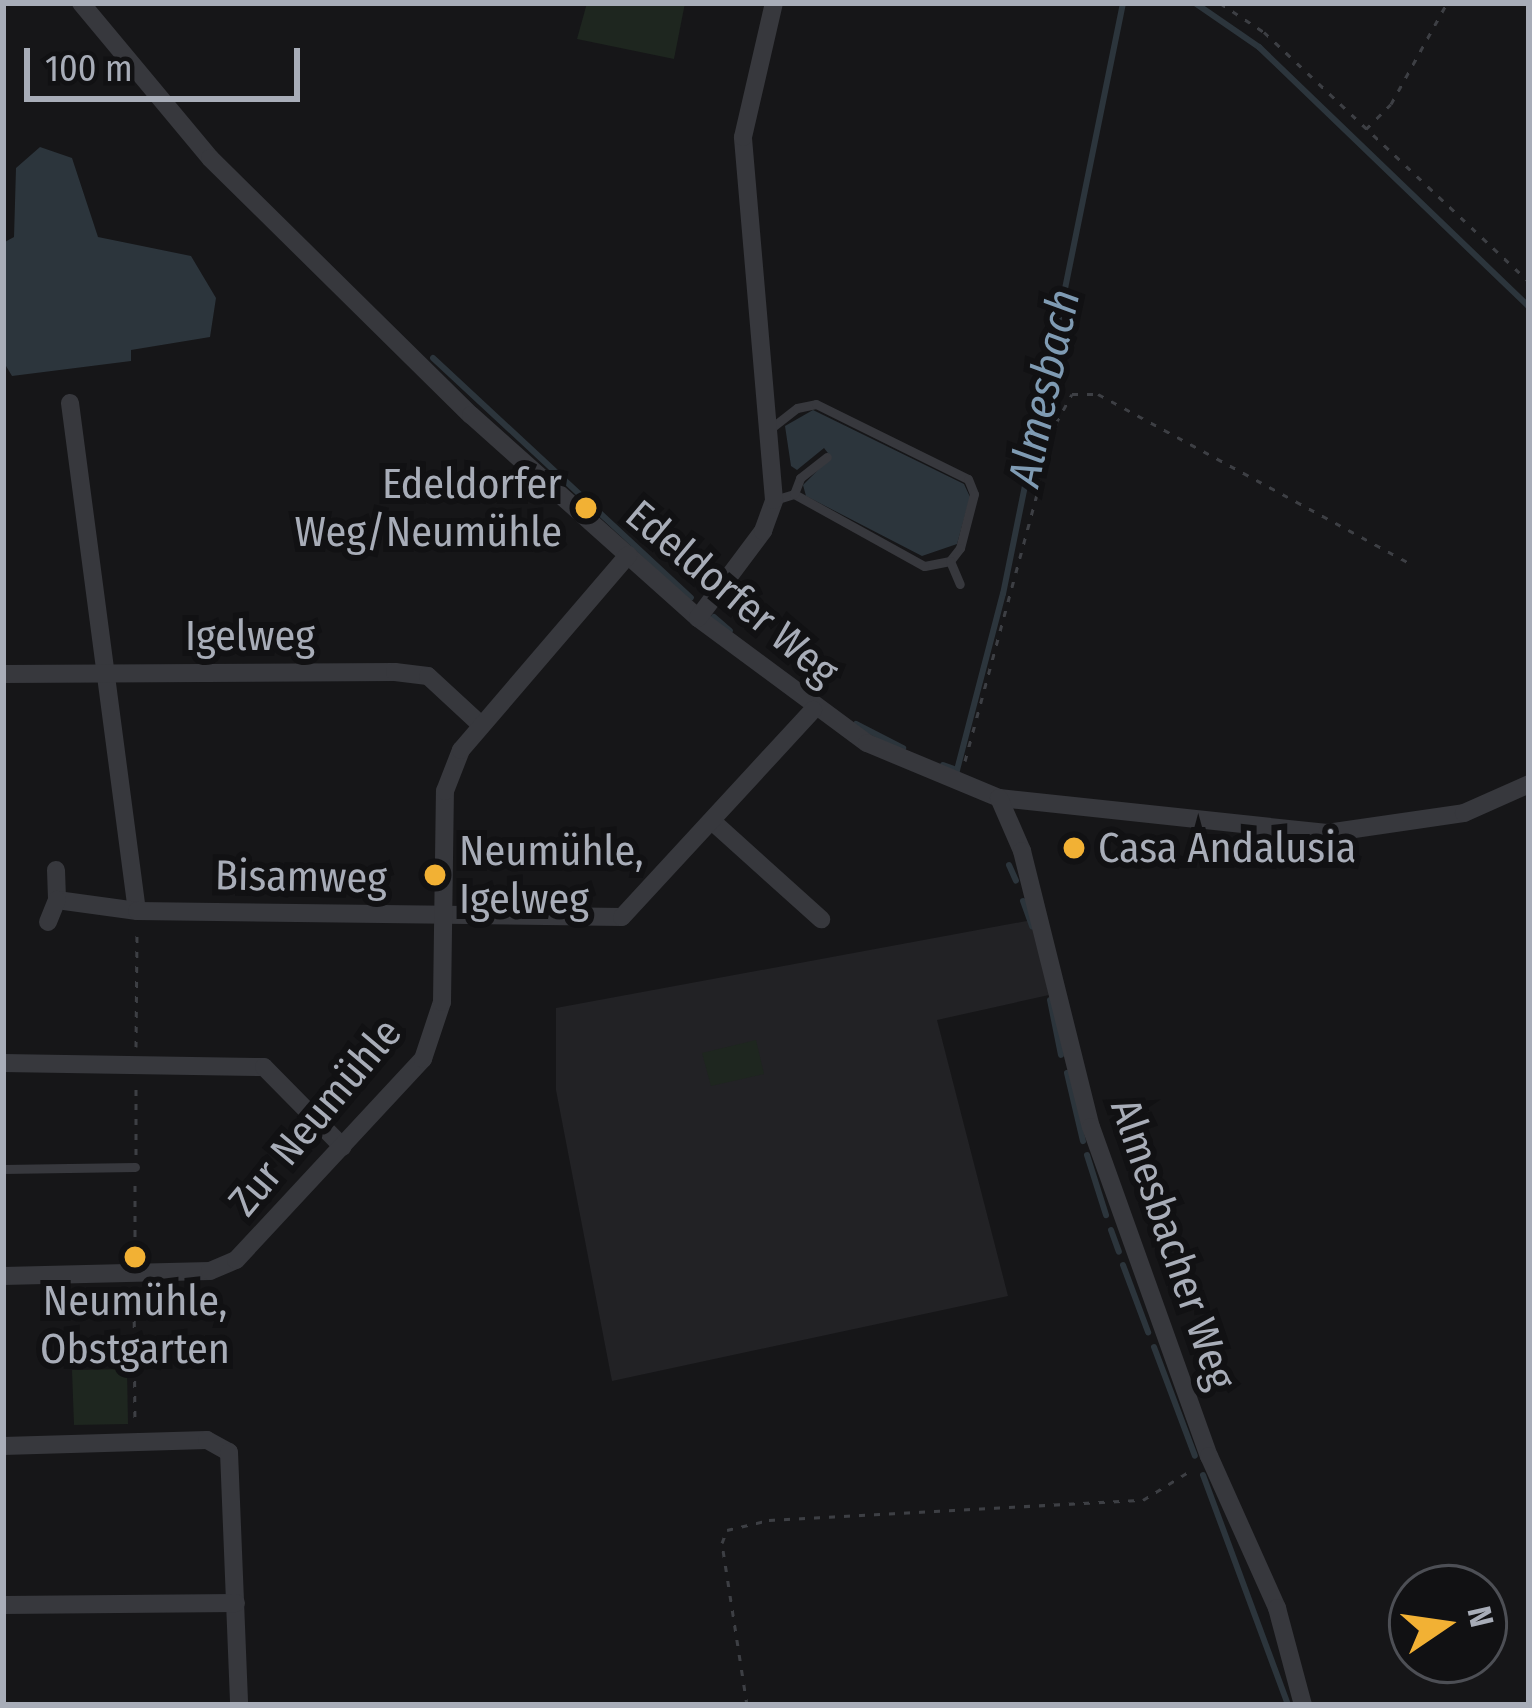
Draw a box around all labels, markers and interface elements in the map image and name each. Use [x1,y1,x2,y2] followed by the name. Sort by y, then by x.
[30,24,306,98] scale bar
[45,47,133,91] text: 100 m
[998,285,1092,491] water label: Almesbach
[295,459,562,558] place label: Edeldorfer Weg/Neumühle
[616,490,848,696] street label: Edeldorfer Weg
[573,495,599,521] marker: Edeldorfer Weg/Neumühle
[185,611,315,661] street label: Igelweg
[1098,823,1356,873] place label: Casa Andalusia
[459,826,644,924] place label: Neumühle, Igelweg
[1061,835,1087,861] marker: Casa Andalusia
[215,850,387,904] street label: Bisamweg
[422,862,448,888] marker: Neumühle, Igelweg
[218,1008,412,1226] street label: Zur Neumühle
[1100,1092,1246,1396] street label: Almesbacher Weg
[122,1244,148,1270] marker: Neumühle, Obstgarten
[40,1276,230,1374] place label: Neumühle, Obstgarten
[1388,1564,1508,1684] north arrow
[1458,1602,1502,1631] text: N

